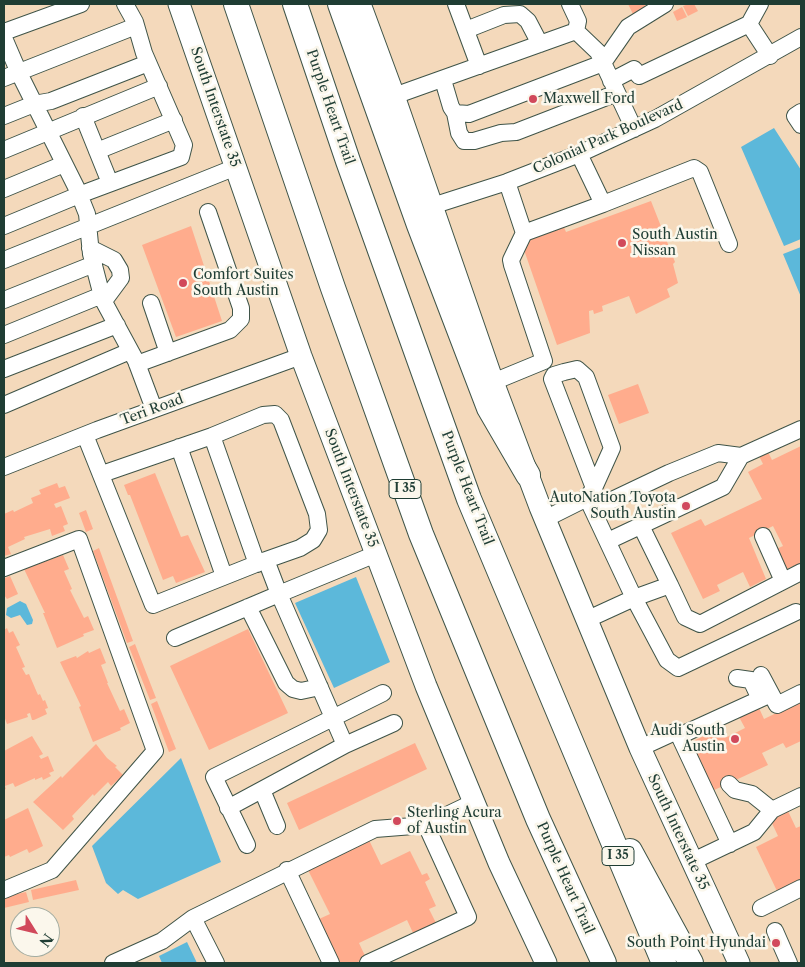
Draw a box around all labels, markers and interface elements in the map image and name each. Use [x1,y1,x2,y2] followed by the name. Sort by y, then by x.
[187,45,243,169] street label: South Interstate 35
[302,47,358,167] street label: Purple Heart Trail
[543,91,635,107] place label: Maxwell Ford
[527,93,539,105] marker: Maxwell Ford
[531,96,685,178] street label: Colonial Park Boulevard
[632,227,718,260] place label: South Austin Nissan
[616,237,628,249] marker: South Austin Nissan
[193,267,294,300] place label: Comfort Suites South Austin
[177,277,189,289] marker: Comfort Suites South Austin
[118,391,186,429] street label: Teri Road
[321,426,381,550] street label: South Interstate 35
[438,429,496,547] street label: Purple Heart Trail
[389,479,421,498] road number: I 35
[549,490,676,522] place label: AutoNation Toyota South Austin
[680,500,692,512] marker: AutoNation Toyota South Austin
[650,723,725,756] place label: Audi South Austin
[729,733,741,745] marker: Audi South Austin
[644,771,712,893] street label: South Interstate 35
[407,805,502,838] place label: Sterling Acura of Austin
[391,815,403,827] marker: Sterling Acura of Austin
[533,819,597,937] street label: Purple Heart Trail
[602,846,634,866] road number: I 35
[10,907,60,957] north arrow
[35,930,57,950] text: N
[627,935,766,951] place label: South Point Hyundai
[770,937,782,949] marker: South Point Hyundai

